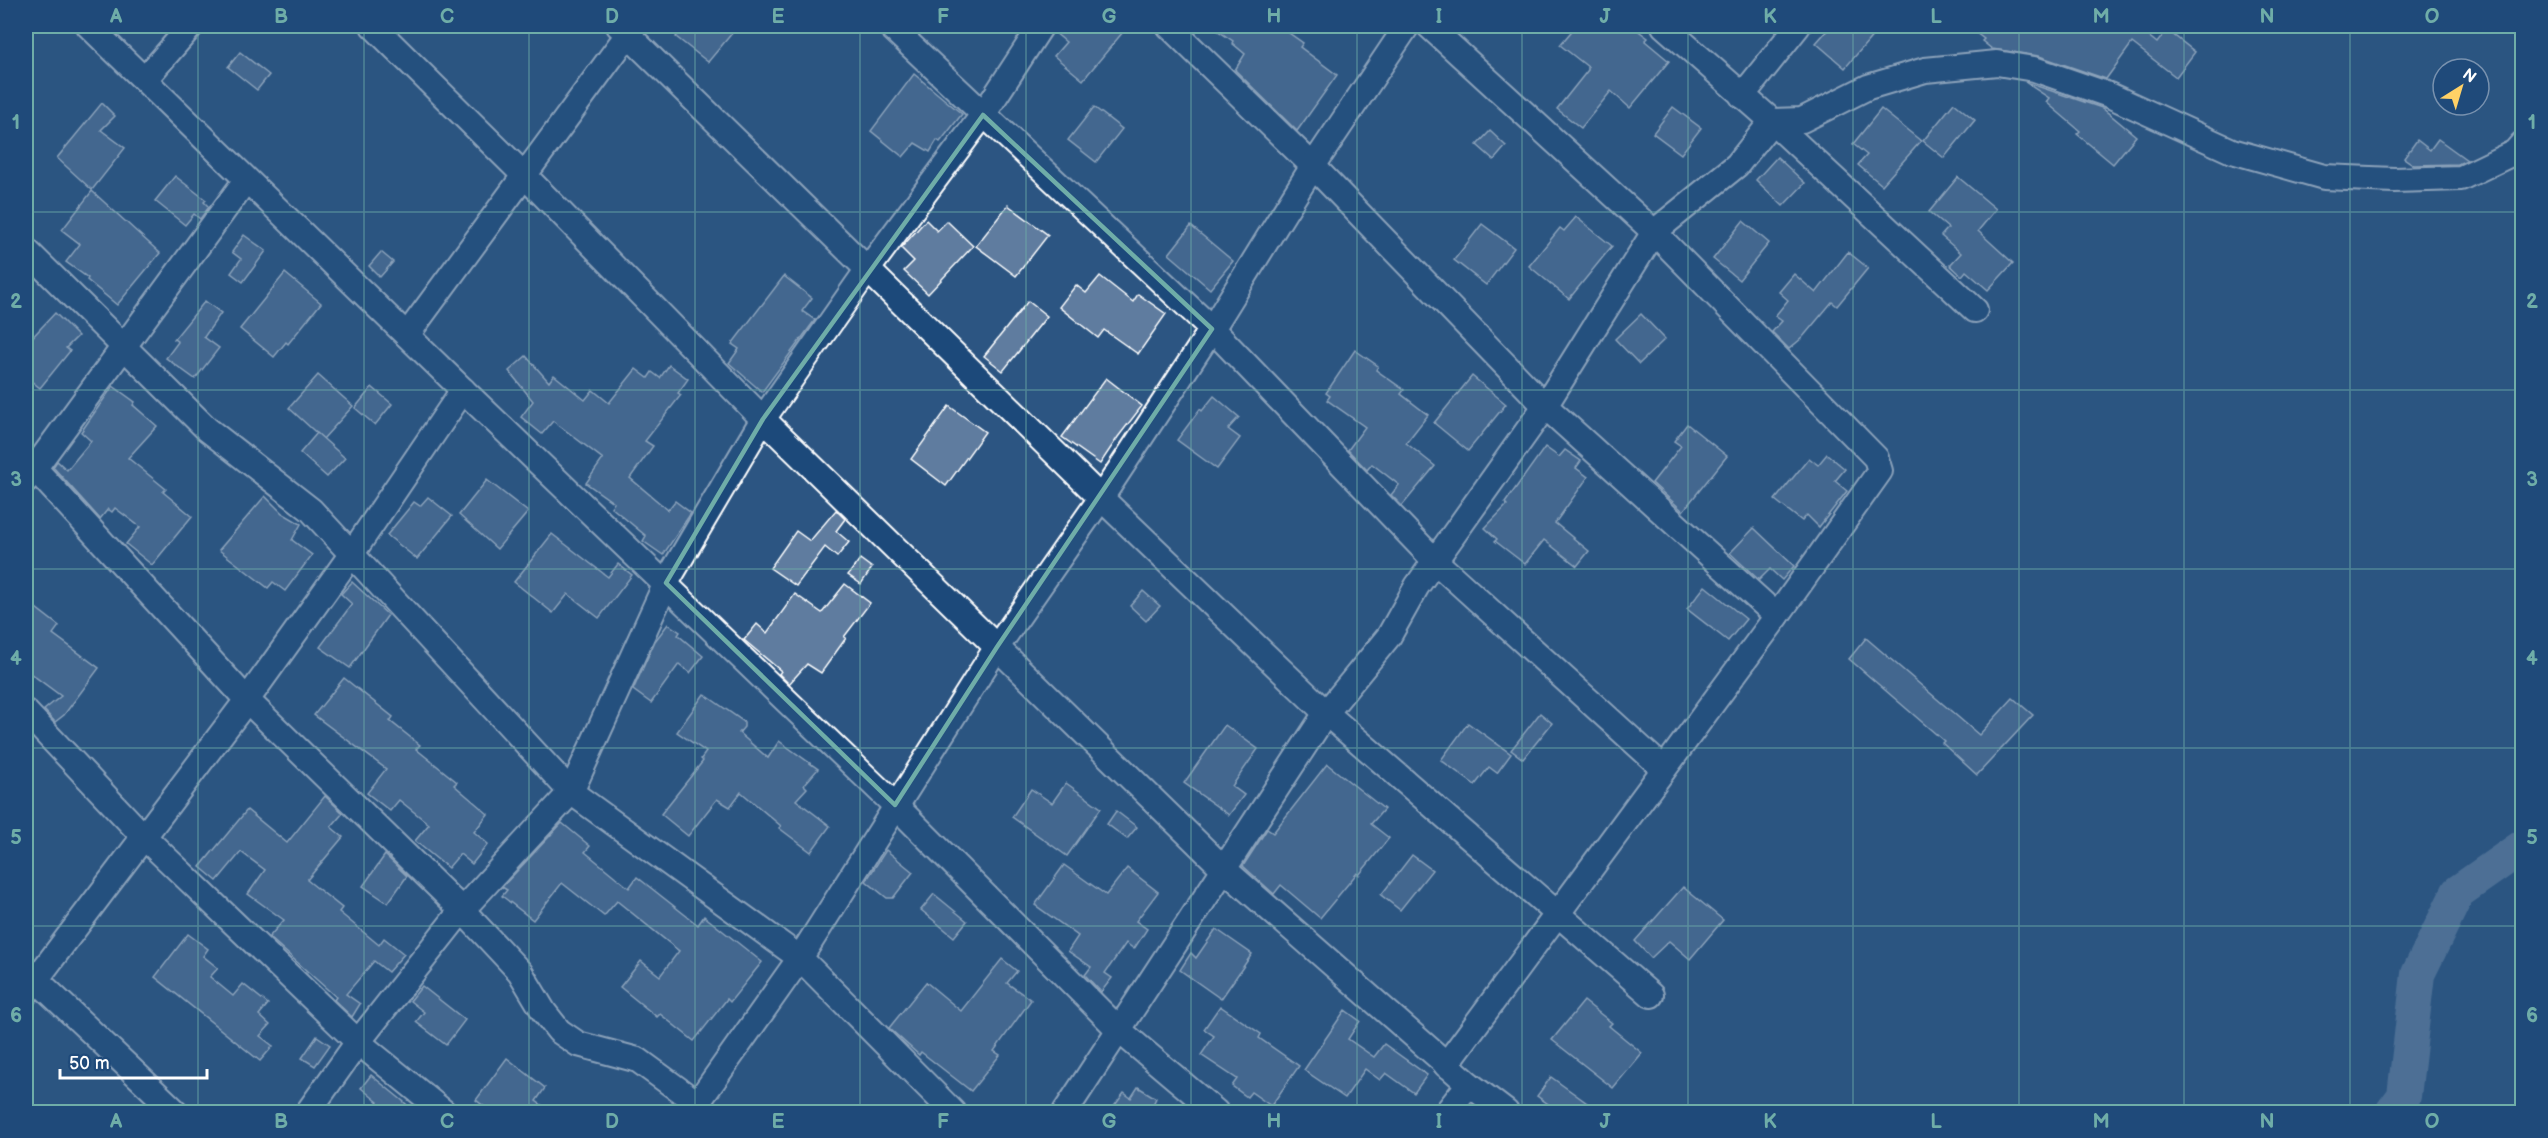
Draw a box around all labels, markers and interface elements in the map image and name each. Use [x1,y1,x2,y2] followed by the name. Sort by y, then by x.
[109,5,123,29] text: A
[274,5,288,29] text: B
[440,5,454,29] text: C
[605,5,619,29] text: D
[772,5,785,29] text: E
[937,5,949,29] text: F
[1102,5,1117,29] text: G
[1267,5,1281,29] text: H
[1436,5,1442,29] text: I
[1600,5,1612,29] text: J
[1763,5,1777,29] text: K
[1930,5,1942,29] text: L
[2092,5,2110,29] text: M
[2259,5,2275,29] text: N
[2425,5,2440,29] text: O
[2431,57,2491,117] north arrow
[2459,65,2480,87] text: N
[12,111,20,135] text: 1
[2528,111,2536,135] text: 1
[10,290,22,314] text: 2
[2526,290,2538,314] text: 2
[10,468,22,492] text: 3
[2526,468,2538,492] text: 3
[10,647,22,671] text: 4
[2526,647,2538,671] text: 4
[10,826,22,850] text: 5
[2526,826,2538,850] text: 5
[10,1004,22,1028] text: 6
[2526,1004,2538,1028] text: 6
[60,1042,207,1080] scale bar
[69,1053,110,1074] text: 50 m
[109,1110,123,1134] text: A
[274,1110,288,1134] text: B
[440,1110,454,1134] text: C
[605,1110,619,1134] text: D
[772,1110,785,1134] text: E
[937,1110,949,1134] text: F
[1102,1110,1117,1134] text: G
[1267,1110,1281,1134] text: H
[1436,1110,1442,1134] text: I
[1600,1110,1612,1134] text: J
[1763,1110,1777,1134] text: K
[1930,1110,1942,1134] text: L
[2092,1110,2110,1134] text: M
[2259,1110,2275,1134] text: N
[2425,1110,2440,1134] text: O

